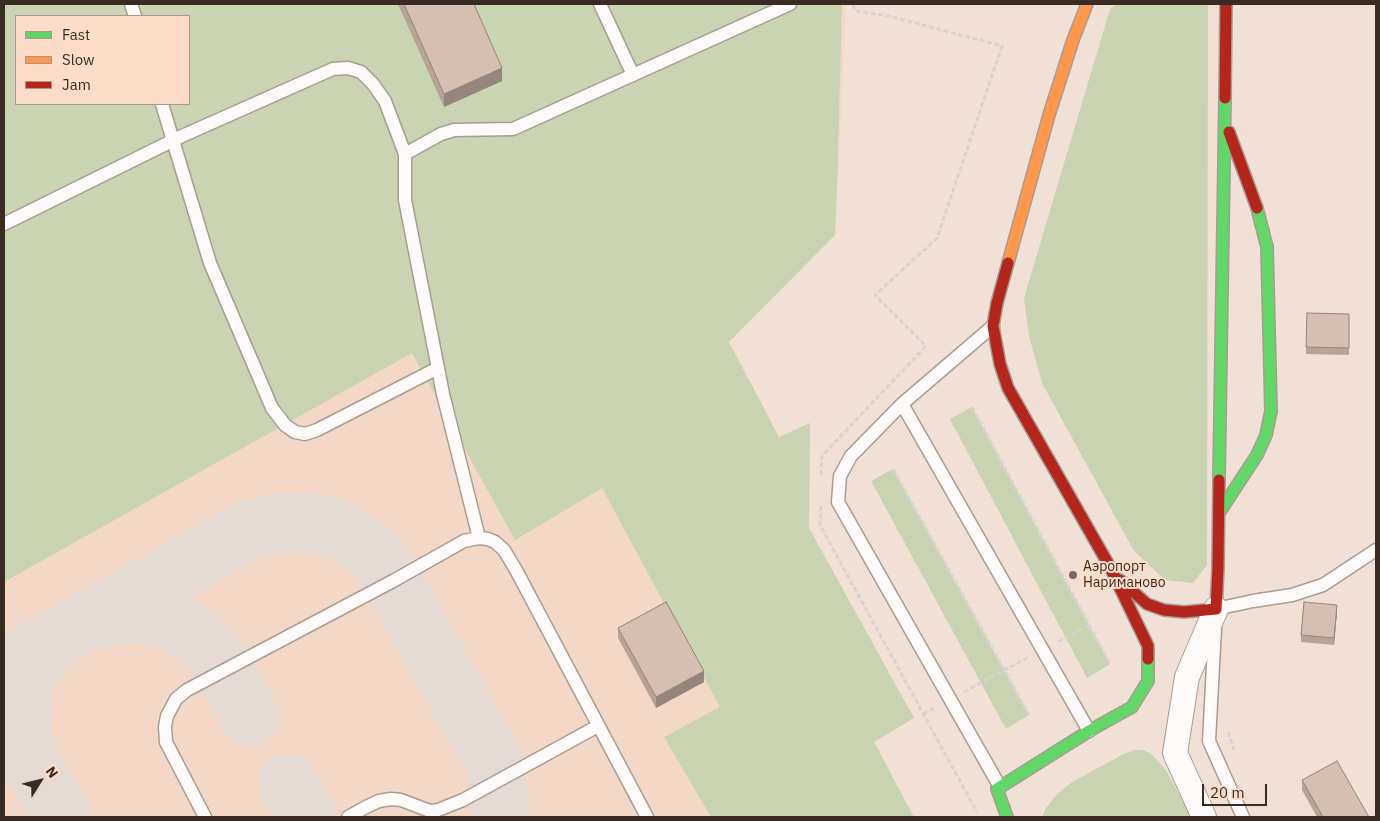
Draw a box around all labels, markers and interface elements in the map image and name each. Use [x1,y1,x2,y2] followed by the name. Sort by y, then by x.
[15,15,190,105] legend
[62,25,90,44] text: Fast
[62,50,95,69] text: Slow
[62,75,91,94] text: Jam
[1083,559,1166,592] place label: Аэропорт Нариманово
[1067,569,1079,581] marker: Аэропорт Нариманово
[15,756,65,806] north arrow
[42,763,62,782] text: N
[1205,774,1270,806] scale bar
[1210,783,1245,802] text: 20 m

